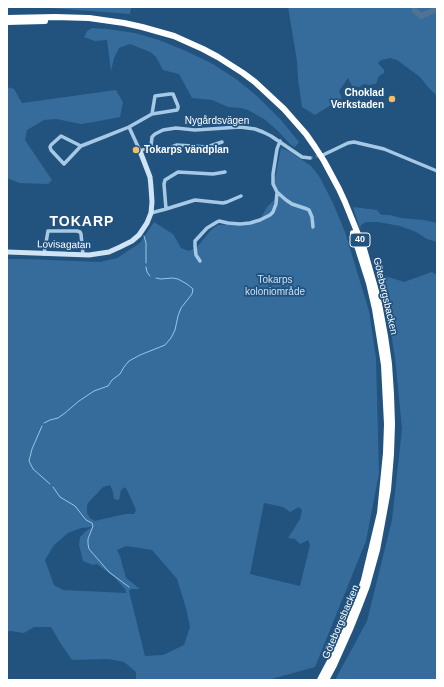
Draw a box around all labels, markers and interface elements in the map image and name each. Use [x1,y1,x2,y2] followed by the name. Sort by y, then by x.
[331,87,384,110] place label: Choklad Verkstaden
[387,94,397,104] marker: Choklad Verkstaden
[185,115,249,127] street label: Nygårdsvägen
[144,144,229,156] place label: Tokarps vändplan
[131,145,141,155] marker: Tokarps vändplan
[50,214,114,230] district label: TOKARP
[350,233,370,247] road number: 40
[37,239,91,251] street label: Lovisagatan
[370,256,400,336] street label: Göteborgsbacken
[245,274,305,298] park label: Tokarps koloniområde
[320,583,362,661] street label: Göteborgsbacken

